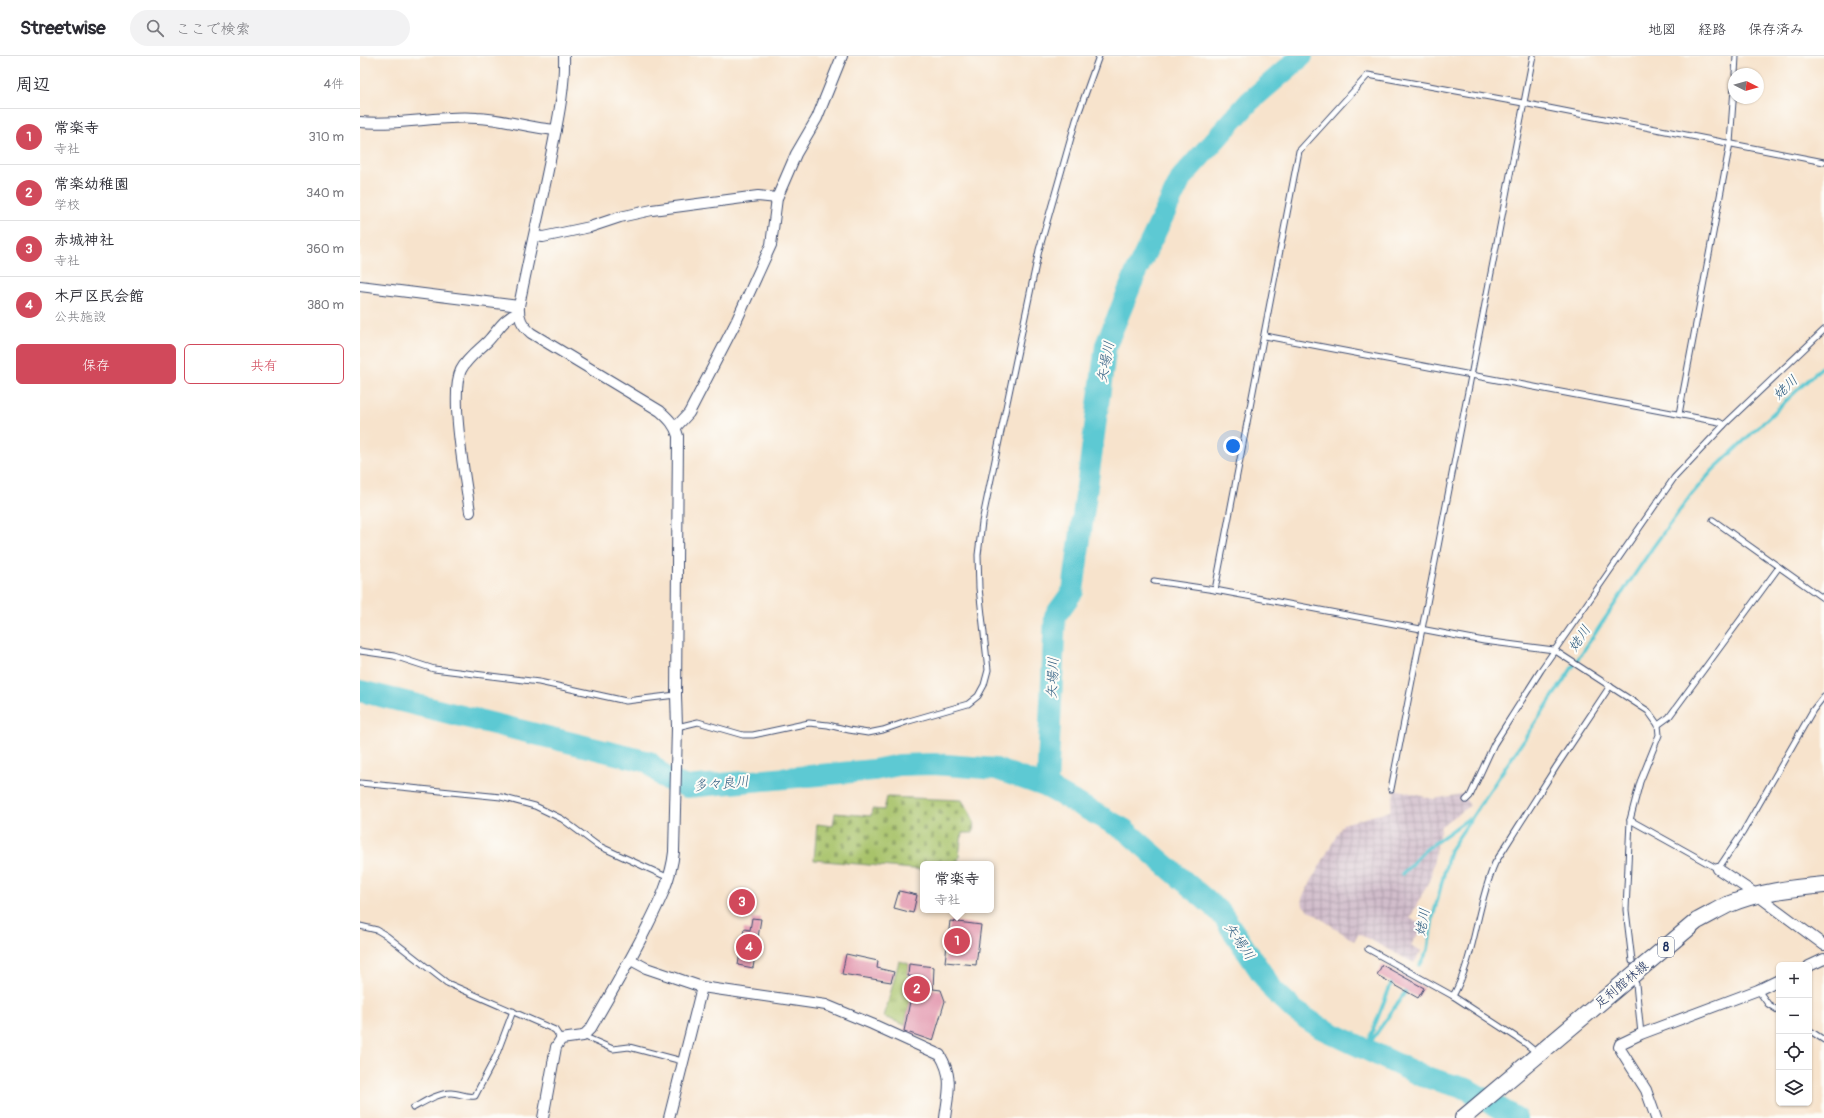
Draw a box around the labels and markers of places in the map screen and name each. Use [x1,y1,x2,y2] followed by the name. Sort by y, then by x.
[729,887,755,917] pin: 3
[944,926,970,956] pin: 1
[736,932,762,962] pin: 4
[904,974,930,1004] pin: 2

